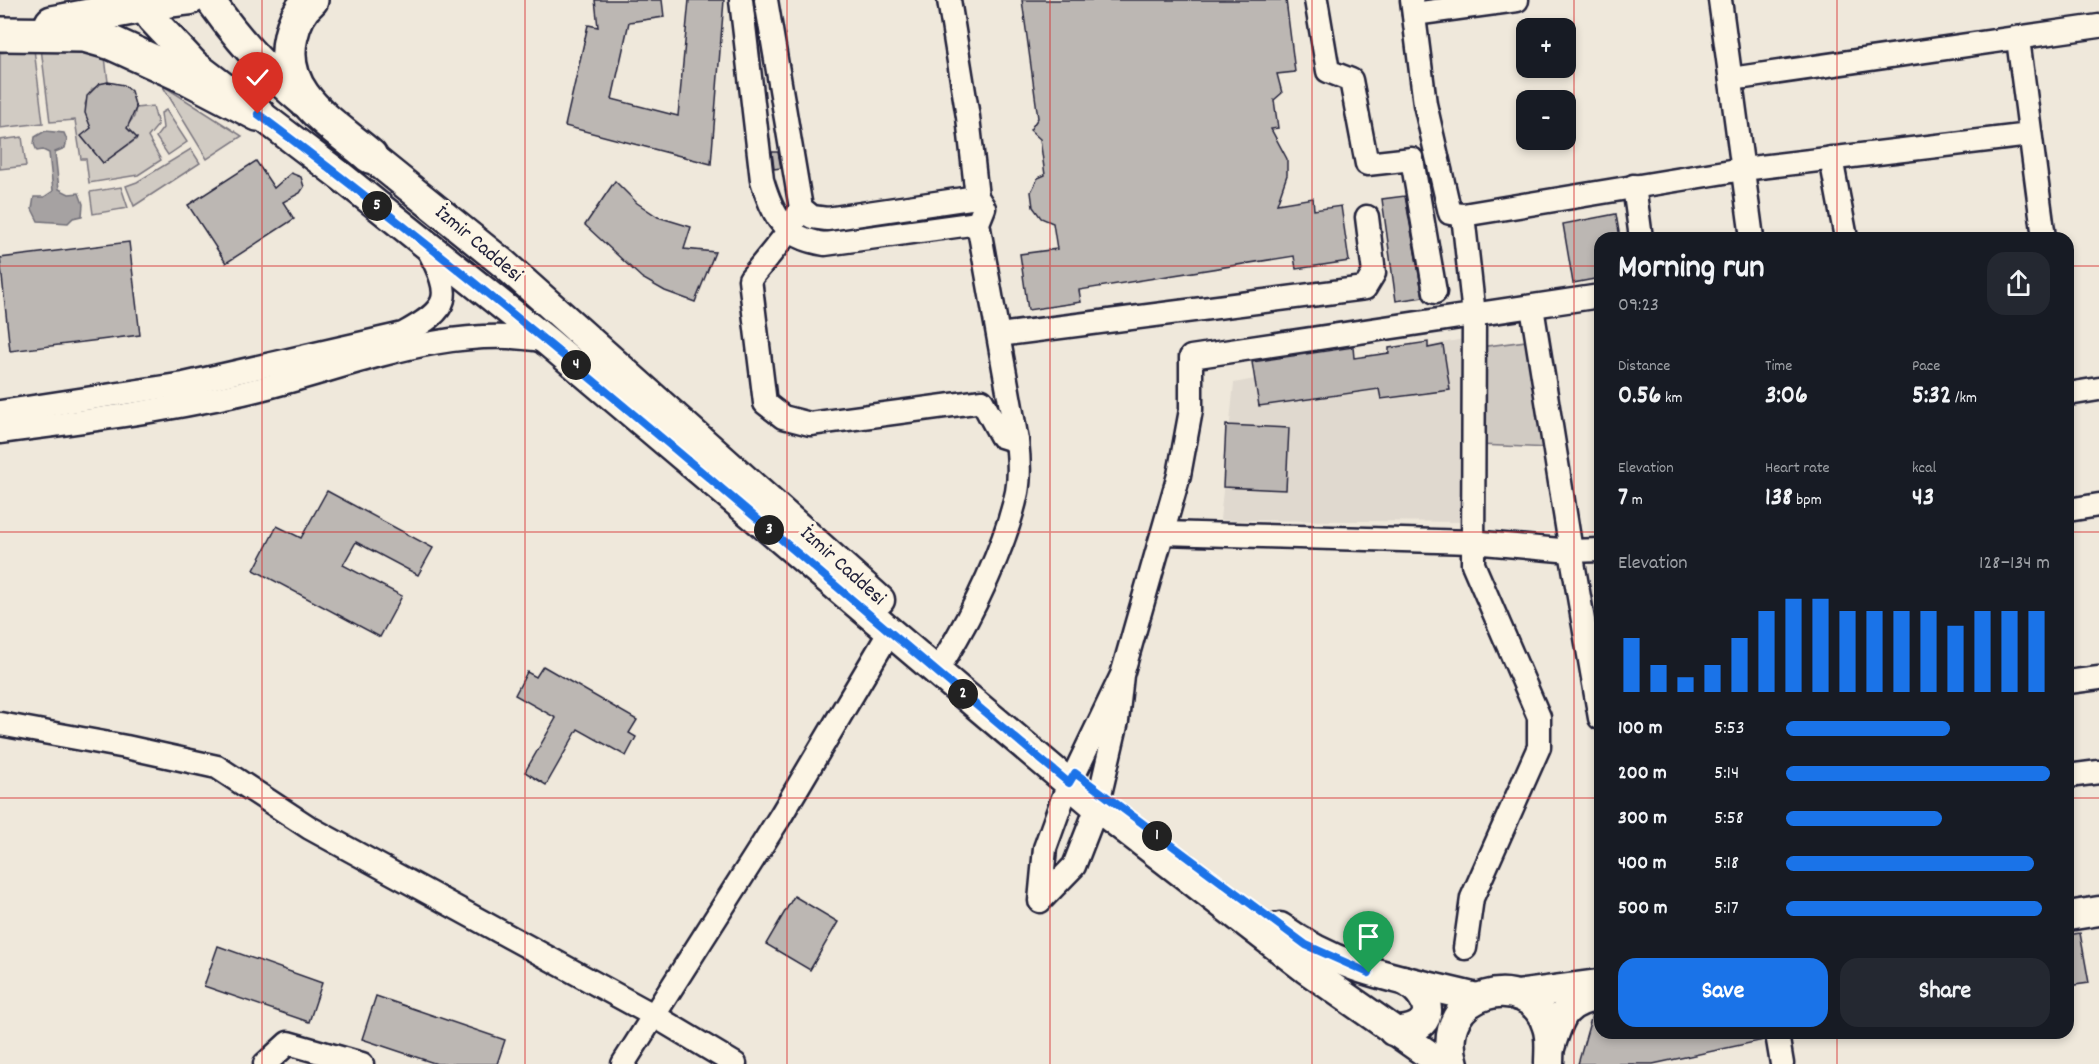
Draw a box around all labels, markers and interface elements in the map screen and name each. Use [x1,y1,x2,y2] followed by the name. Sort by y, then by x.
[1516,18,1576,150] map controls
[1516,18,1576,78] button: +
[232,52,283,114] pin
[241,61,274,94] icon: check
[1516,90,1576,150] button: −
[362,191,392,221] pin: 5
[373,194,381,217] text: 5
[428,199,529,291] street label: İzmir Caddesi
[1618,246,1765,293] text: Morning run
[1987,252,2050,315] button: share
[1618,292,1659,320] text: 09:23
[561,350,591,380] pin: 4
[573,353,579,376] text: 4
[1618,355,1670,378] text: Distance
[1765,355,1792,378] text: Time
[1912,355,1940,378] text: Pace
[1618,378,1661,415] text: 0.56
[1765,378,1808,415] text: 3:06
[1912,378,1951,415] text: 5:32
[1661,387,1682,410] text: km
[1951,387,1977,410] text: /km
[1618,457,1674,480] text: Elevation
[1765,457,1830,480] text: Heart rate
[1912,457,1936,480] text: kcal
[1618,480,1628,517] text: 7
[1765,480,1793,517] text: 138
[1912,480,1934,517] text: 43
[1628,489,1643,512] text: m
[1793,489,1822,512] text: bpm
[754,515,784,545] pin: 3
[765,518,773,541] text: 3
[792,520,892,614] street label: İzmir Caddesi
[1618,550,1688,578] text: Elevation
[1979,550,2050,578] text: 128–134 m
[948,679,978,709] pin: 2
[960,682,967,705] text: 2
[1618,715,1663,743] text: 100 m
[1714,715,1745,743] text: 5:53
[1618,760,1667,788] text: 200 m
[1714,760,1739,788] text: 5:14
[1618,805,1667,833] text: 300 m
[1714,805,1744,833] text: 5:58
[1142,821,1172,851] pin: 1
[1155,824,1159,847] text: 1
[1618,850,1666,878] text: 400 m
[1714,850,1739,878] text: 5:18
[1618,895,1667,923] text: 500 m
[1714,895,1739,923] text: 5:17
[1343,911,1394,973] pin
[1352,920,1385,953] icon: arrive
[1618,958,1828,1027] button: Save
[1840,958,2050,1027] button: Share

